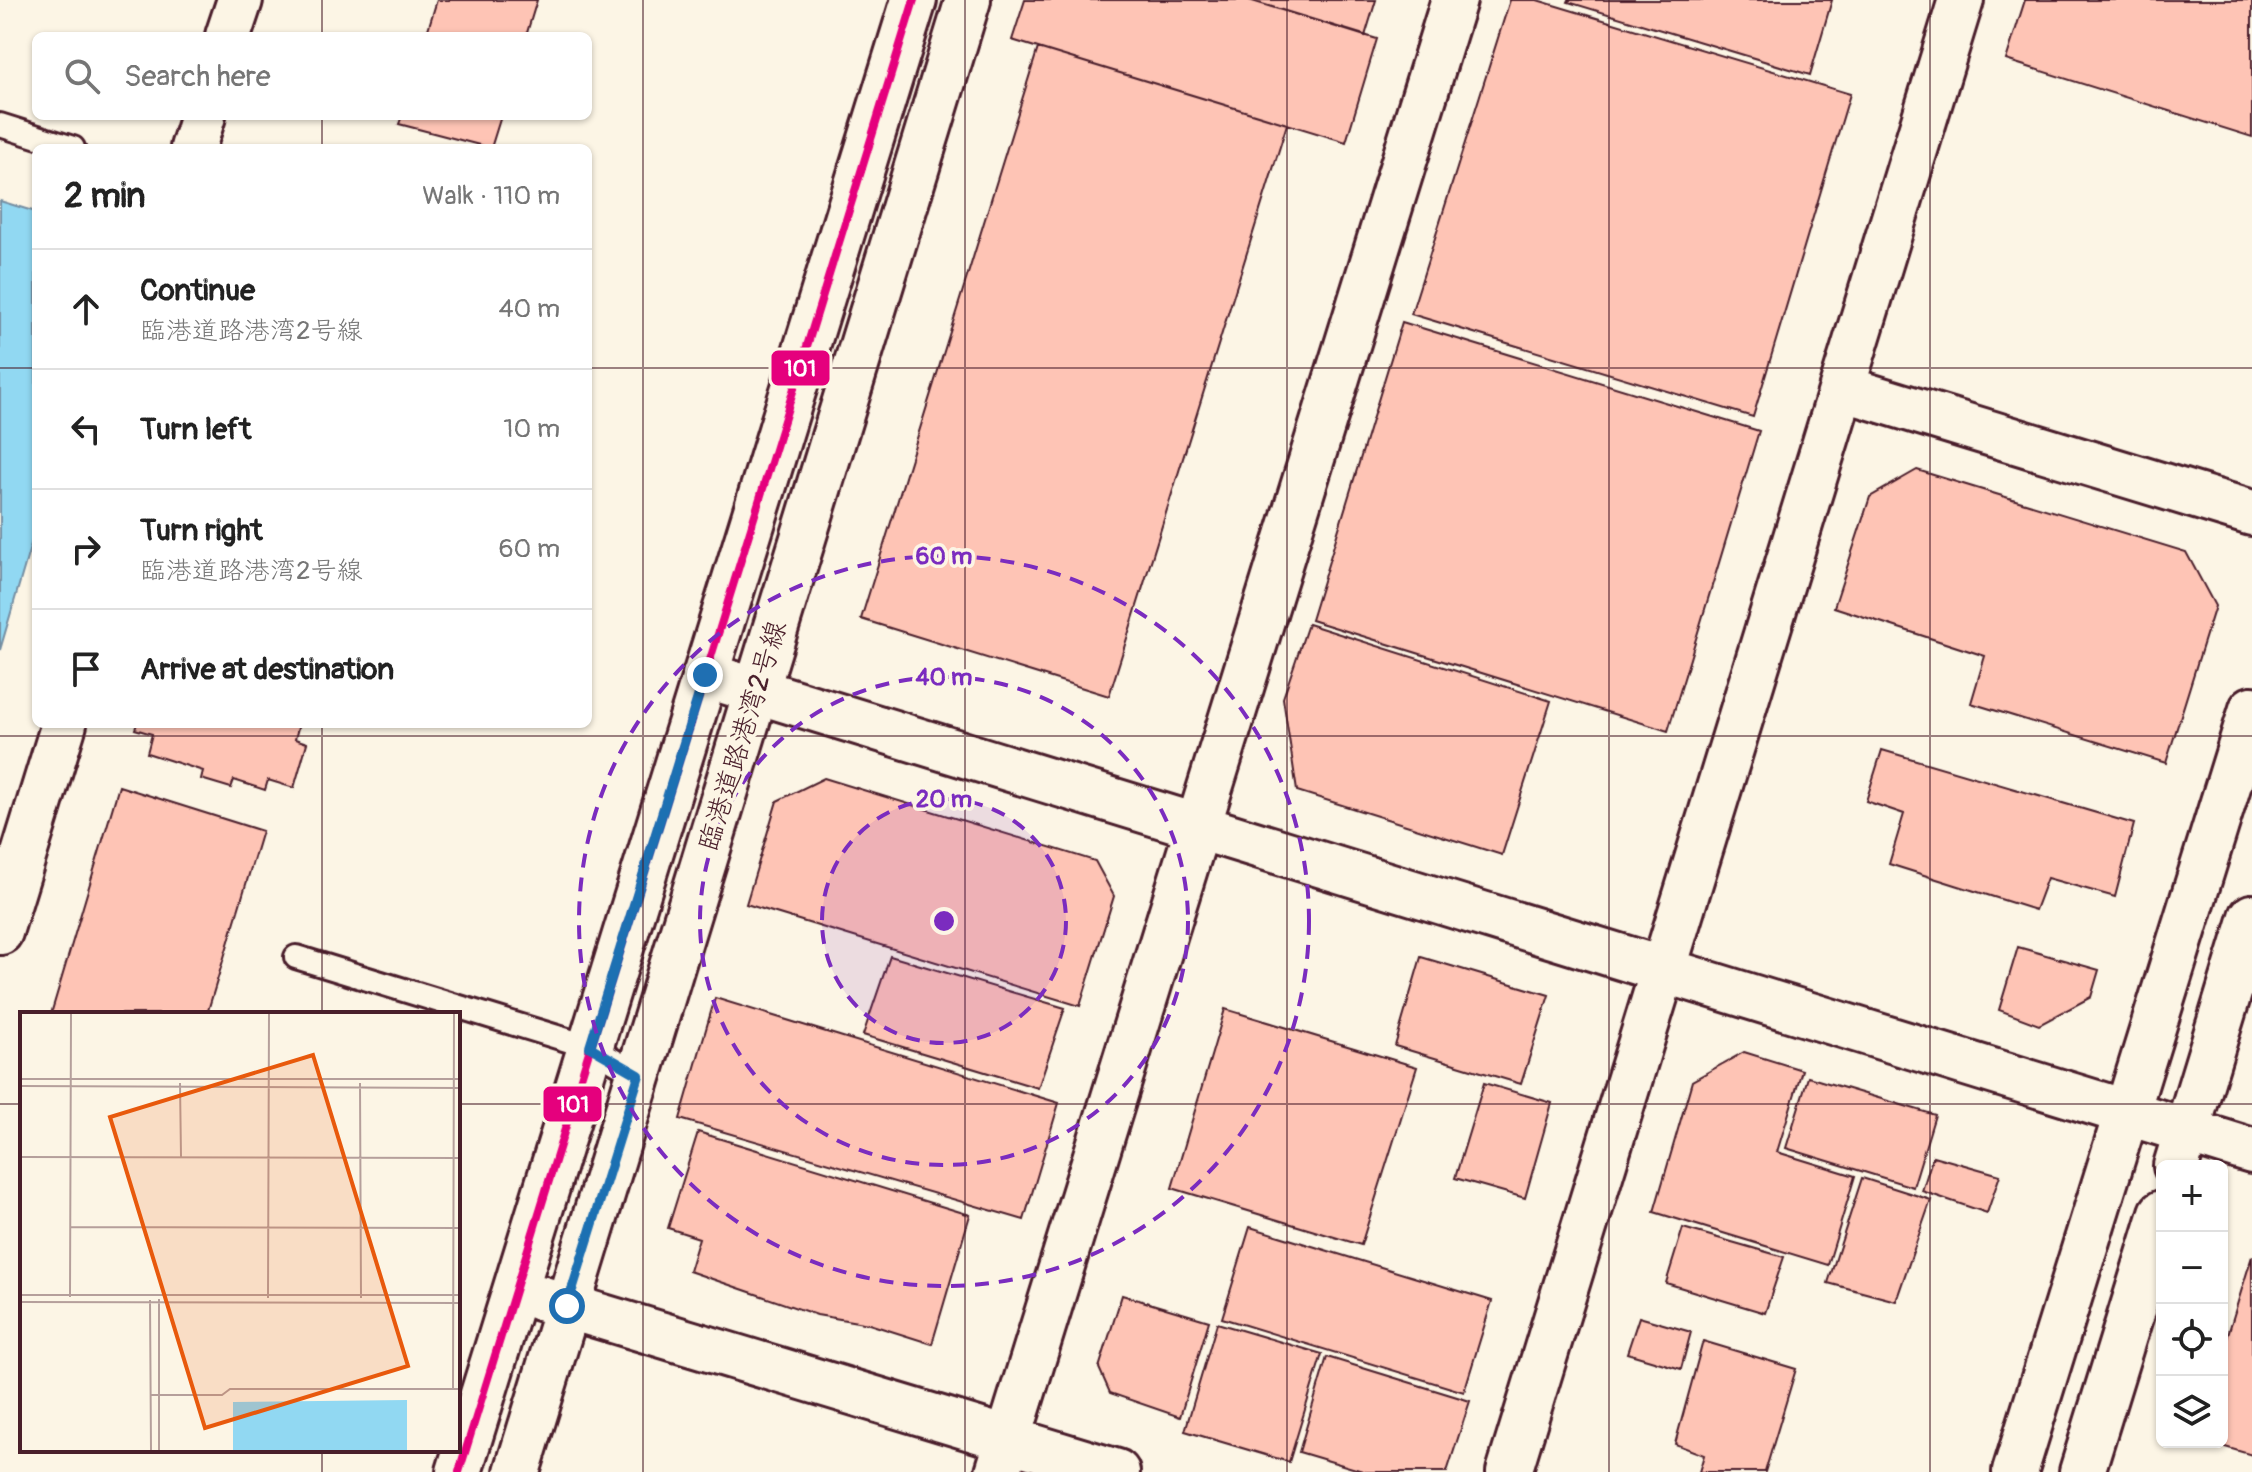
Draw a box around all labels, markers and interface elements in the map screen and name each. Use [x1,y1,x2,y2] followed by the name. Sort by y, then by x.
[32,32,592,120] search box
[60,54,104,98] icon: search
[124,58,271,95] text: Search here
[64,175,146,218] text: 2 min
[422,180,560,212] text: Walk · 110 m
[140,272,255,309] text: Continue
[64,287,108,331] icon: ahead
[498,293,560,325] text: 40 m
[140,315,363,347] text: 臨港道路港湾2号線
[770,349,831,387] line badge: 101
[784,355,816,383] text: 101
[64,407,108,451] icon: left
[140,411,251,448] text: Turn left
[503,413,560,445] text: 10 m
[140,512,263,549] text: Turn right
[64,527,108,571] icon: right
[498,533,560,565] text: 60 m
[916,542,972,571] text: 60 m
[140,555,363,587] text: 臨港道路港湾2号線
[691,616,795,856] street label: 臨港道路港湾2号線
[64,647,108,691] icon: arrive
[140,651,394,688] text: Arrive at destination
[687,657,723,693] route end
[916,663,972,692] text: 40 m
[916,785,972,814] text: 20 m
[930,907,958,935] centre of rings
[20,1012,460,1452] inset map
[542,1085,603,1123] line badge: 101
[557,1091,589,1119] text: 101
[2156,1160,2228,1448] map controls
[2156,1160,2228,1232] button: +
[2156,1232,2228,1304] button: −
[549,1288,585,1324] route start
[2156,1304,2228,1376] button: locate
[2156,1376,2228,1448] button: layers

